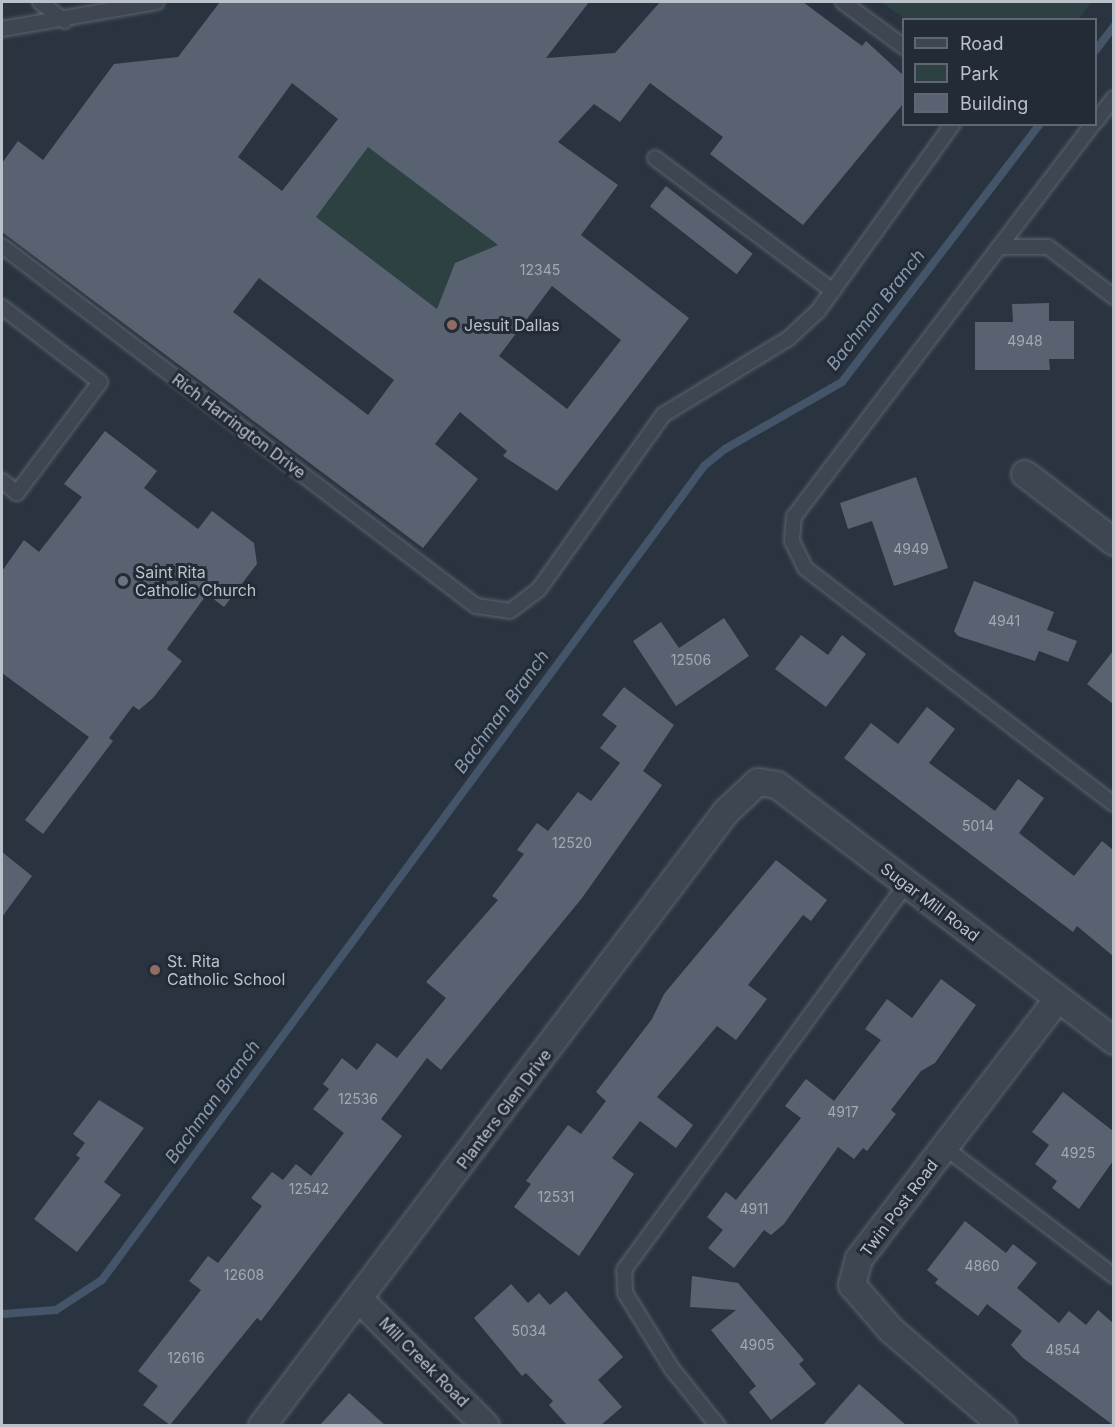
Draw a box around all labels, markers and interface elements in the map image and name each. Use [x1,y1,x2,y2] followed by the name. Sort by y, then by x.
[902,18,1097,126] legend
[960,33,1003,54] text: Road
[960,63,999,84] text: Park
[960,93,1028,114] text: Building
[822,245,930,375] water label: Bachman Branch
[520,262,560,278] house number: 12345
[464,315,560,335] place label: Jesuit Dallas
[445,318,459,332] marker: Jesuit Dallas
[1007,333,1043,349] house number: 4948
[168,370,310,482] street label: Rich Harrington Drive
[893,541,929,557] house number: 4949
[135,562,256,600] place label: Saint Rita Catholic Church
[116,574,130,588] marker: Saint Rita Catholic Church
[988,613,1020,629] house number: 4941
[450,646,554,778] water label: Bachman Branch
[671,652,711,668] house number: 12506
[962,818,994,834] house number: 5014
[552,835,592,851] house number: 12520
[877,859,983,945] street label: Sugar Mill Road
[167,951,285,989] place label: St. Rita Catholic School
[148,963,162,977] marker: St. Rita Catholic School
[161,1036,265,1168] water label: Bachman Branch
[453,1045,555,1173] street label: Planters Glen Drive
[338,1091,378,1107] house number: 12536
[827,1104,859,1120] house number: 4917
[1061,1145,1095,1161] house number: 4925
[856,1156,942,1260] street label: Twin Post Road
[289,1181,329,1197] house number: 12542
[537,1189,575,1205] house number: 12531
[739,1201,769,1217] house number: 4911
[964,1258,1000,1274] house number: 4860
[224,1267,264,1283] house number: 12608
[375,1313,473,1411] street label: Mill Creek Road
[511,1323,547,1339] house number: 5034
[739,1337,775,1353] house number: 4905
[1045,1342,1081,1358] house number: 4854
[167,1350,205,1366] house number: 12616

